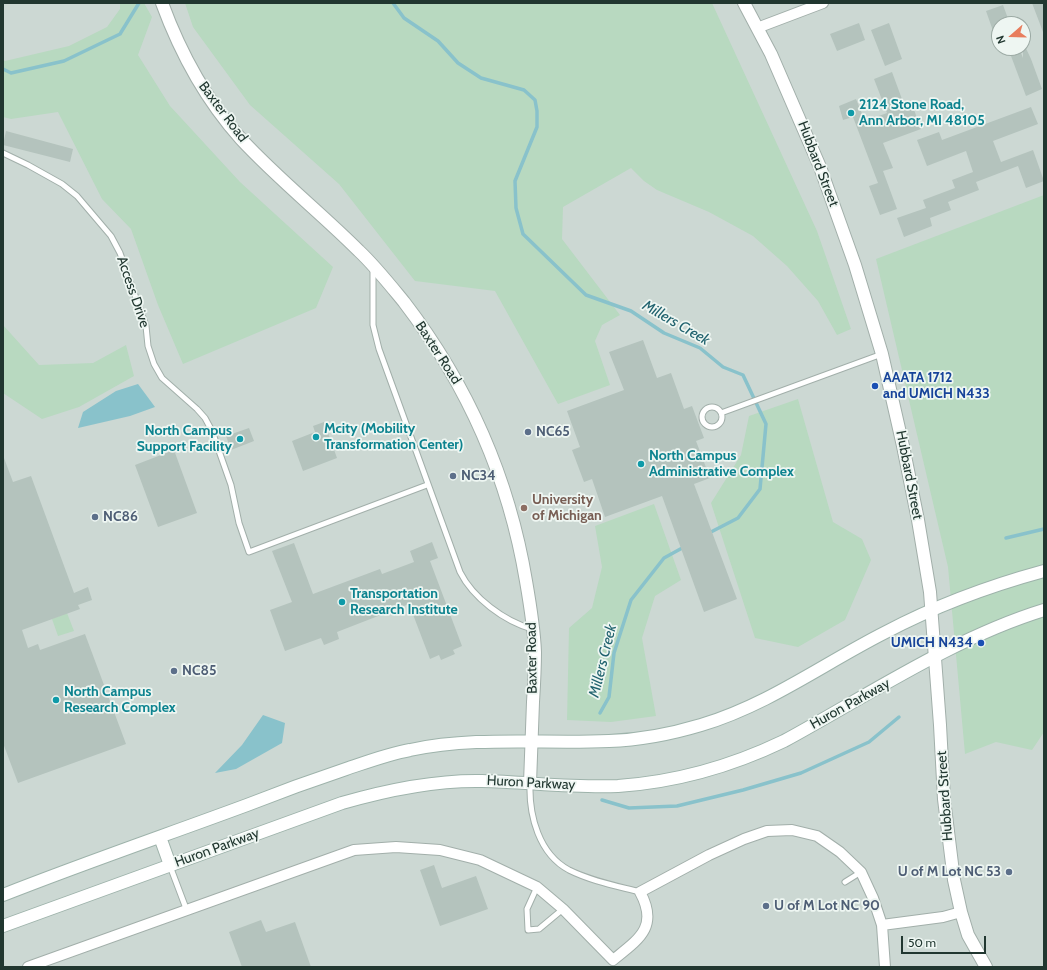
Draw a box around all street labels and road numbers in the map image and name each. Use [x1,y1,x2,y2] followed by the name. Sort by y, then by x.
[195,78,251,146] street label: Baxter Road
[794,119,842,209] street label: Hubbard Street
[113,254,153,330] street label: Access Drive
[411,318,465,388] street label: Baxter Road
[892,429,926,521] street label: Hubbard Street
[523,622,541,694] street label: Baxter Road
[807,675,893,733] street label: Huron Parkway
[933,750,957,842] street label: Hubbard Street
[486,772,576,794] street label: Huron Parkway
[172,825,262,871] street label: Huron Parkway

